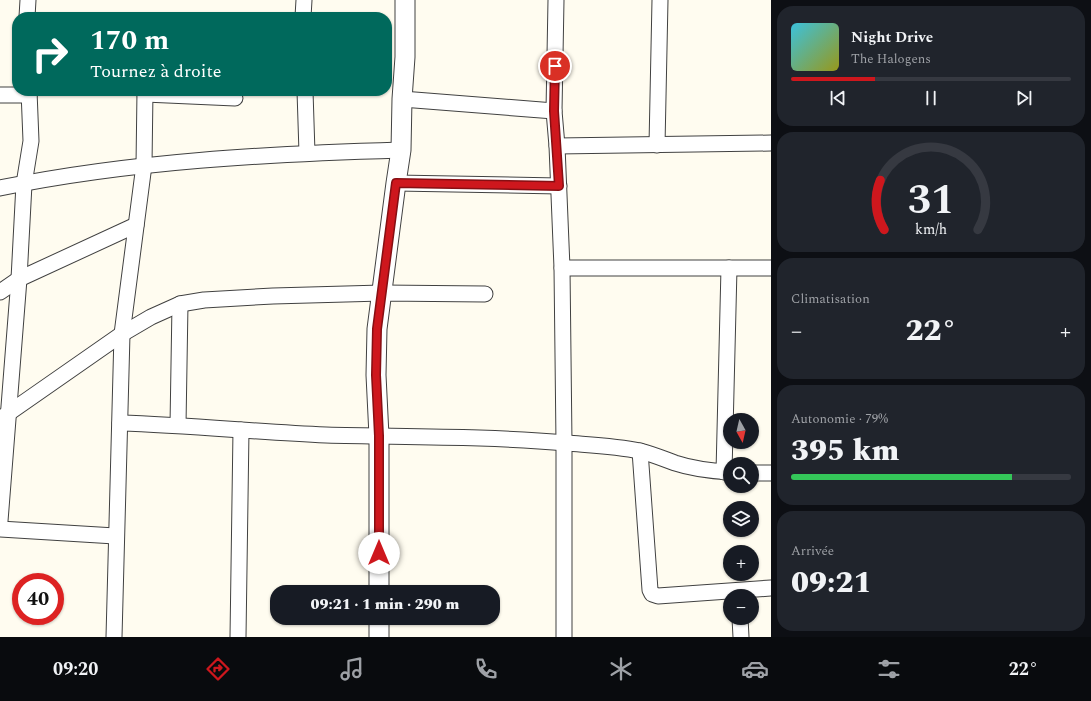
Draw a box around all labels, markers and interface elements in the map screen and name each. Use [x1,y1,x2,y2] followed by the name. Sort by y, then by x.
[90,19,169,62] text: 170 m
[851,26,933,49] text: Night Drive
[24,28,76,80] icon: right
[538,49,572,83] pin
[851,49,931,69] text: The Halogens
[544,55,566,77] icon: arrive
[90,58,222,85] text: Tournez à droite
[827,87,849,109] icon: previous
[920,87,942,109] icon: pause
[1013,87,1035,109] icon: next
[908,169,954,232] text: 31
[915,219,947,241] text: km/h
[791,289,870,309] text: Climatisation
[906,308,957,354] text: 22°
[791,315,802,348] text: −
[1060,315,1071,348] text: +
[791,409,888,429] text: Autonomie · 79%
[723,413,759,449] north arrow
[723,413,759,625] map controls
[791,428,899,474] text: 395 km
[723,457,759,493] button: search
[723,501,759,537] button: layers
[358,532,400,574] position arrow
[791,541,834,561] text: Arrivée
[723,545,759,581] button: +
[791,560,871,606] text: 09:21
[12,573,64,625] speed limit sign: 40
[723,589,759,625] button: −
[311,593,459,616] text: 09:21 · 1 min · 290 m
[204,655,232,683] icon: directions
[338,655,366,683] icon: music
[472,655,500,683] icon: phone
[607,655,635,683] icon: climate
[741,655,769,683] icon: car
[875,655,903,683] icon: filters
[53,656,98,683] text: 09:20
[1009,656,1038,683] text: 22°

